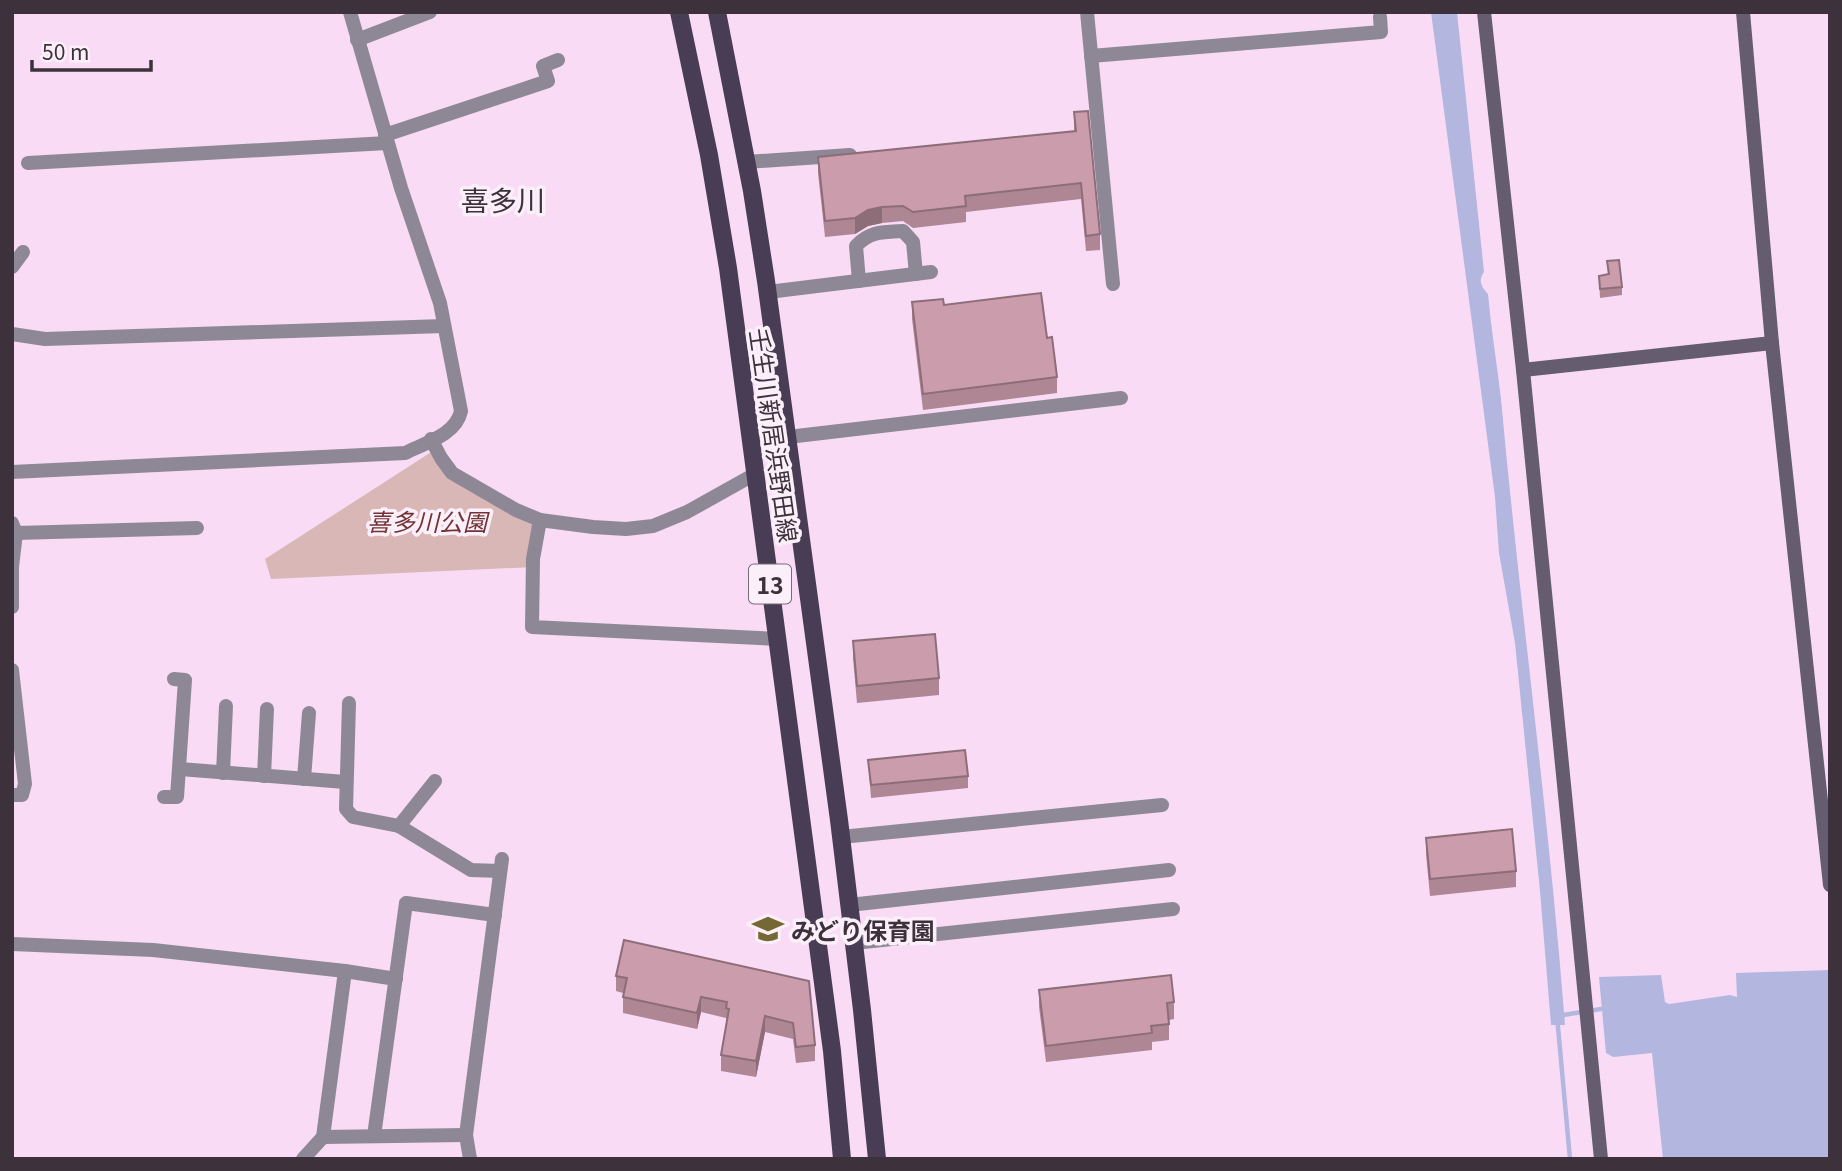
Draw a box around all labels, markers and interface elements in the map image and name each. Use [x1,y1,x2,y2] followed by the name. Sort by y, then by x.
[32,28,150,72] scale bar
[42,36,89,66] text: 50 m
[461,179,545,219] district label: 喜多川
[743,326,807,544] street label: 壬生川新居浜野田線
[367,503,490,538] park label: 喜多川公園
[749,564,791,604] road number: 13
[751,912,785,946] school or university icon: みどり保育園
[791,912,935,947] place label: みどり保育園

